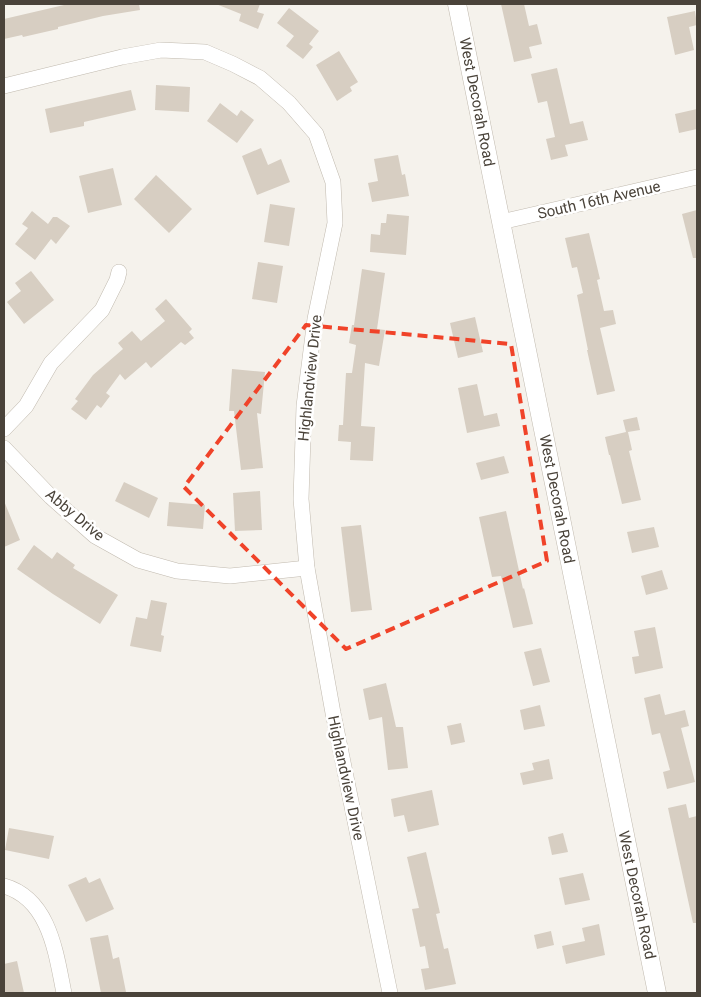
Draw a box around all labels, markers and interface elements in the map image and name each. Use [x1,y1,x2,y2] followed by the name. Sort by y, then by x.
[456,36,498,168] street label: West Decorah Road
[536,177,662,223] street label: South 16th Avenue
[294,314,326,442] street label: Highlandview Drive
[536,433,578,565] street label: West Decorah Road
[42,485,108,545] street label: Abby Drive
[324,714,368,842] street label: Highlandview Drive
[615,829,659,961] street label: West Decorah Road

